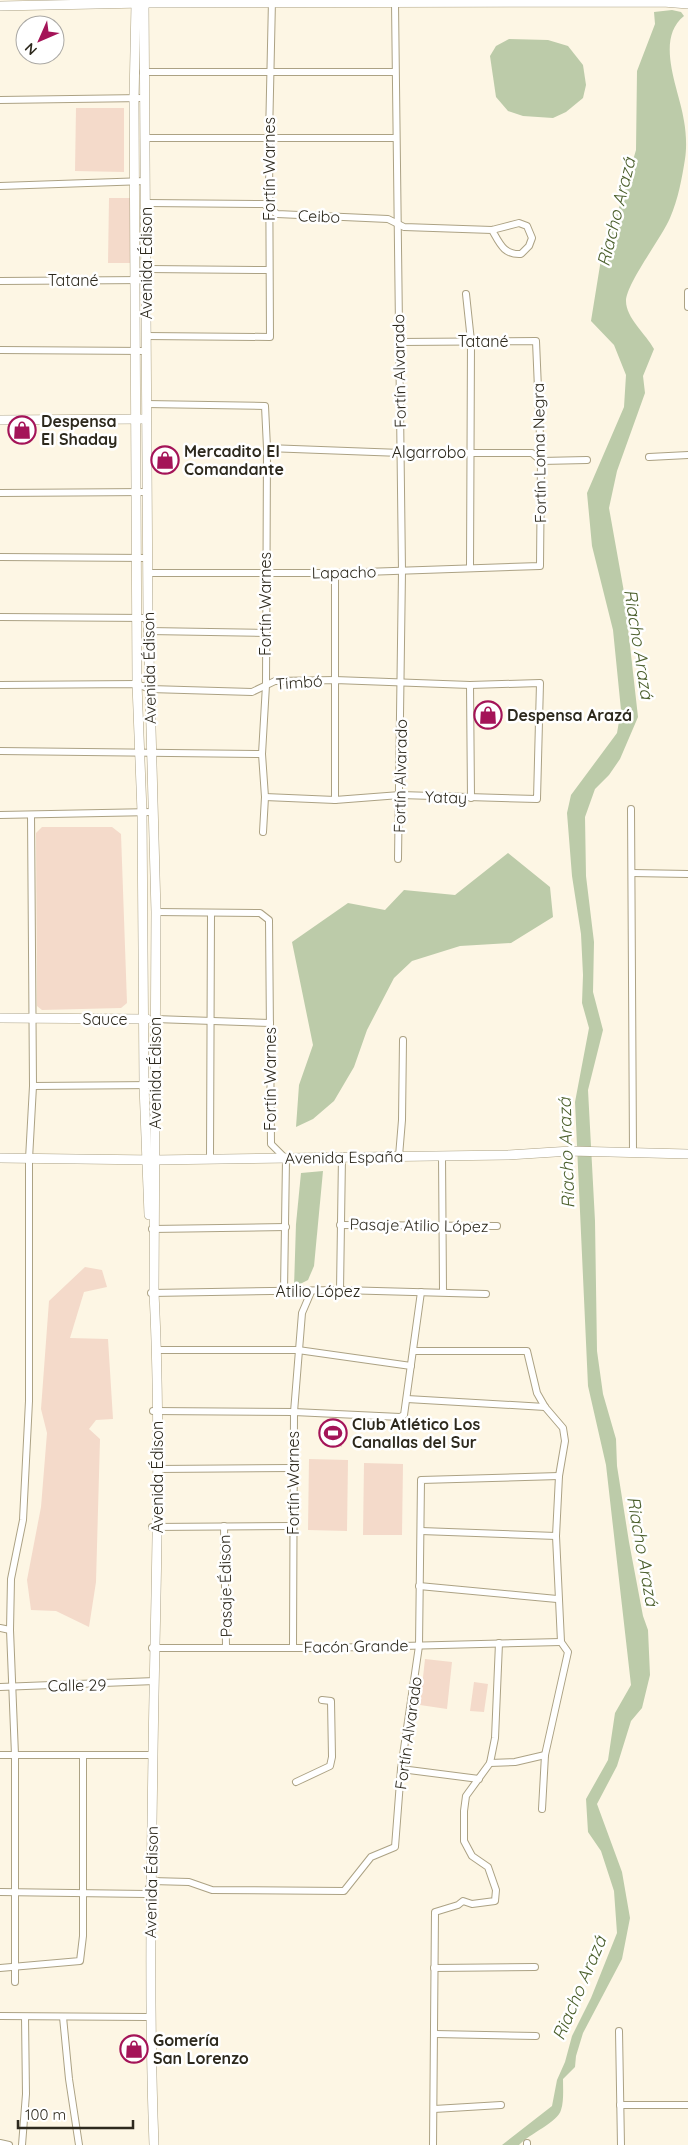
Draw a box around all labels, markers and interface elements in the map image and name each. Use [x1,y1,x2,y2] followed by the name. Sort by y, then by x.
[15,15,65,65] north arrow
[21,39,41,59] text: N
[259,117,279,221] street label: Fortín Warnes
[591,154,641,269] water label: Riacho Arazá
[298,205,340,227] street label: Ceibo
[136,207,156,319] street label: Avenida Édison
[47,270,99,290] street label: Tatané
[388,314,410,428] street label: Fortín Alvarado
[457,331,509,351] street label: Tatané
[528,383,550,523] street label: Fortín Loma Negra
[41,411,117,449] place label: Despensa El Shaday
[7,415,37,445] shop icon: Despensa El Shaday
[184,441,284,479] place label: Mercadito El Comandante
[392,442,466,462] street label: Algarrobo
[150,445,180,475] shop icon: Mercadito El Comandante
[255,552,275,656] street label: Fortín Warnes
[312,561,376,583] street label: Lapacho
[619,587,659,702] water label: Riacho Arazá
[138,612,160,724] street label: Avenida Édison
[275,670,323,694] street label: Timbó
[473,700,503,730] shop icon: Despensa Arazá
[507,705,632,725] place label: Despensa Arazá
[389,719,411,833] street label: Fortín Alvarado
[424,786,468,808] street label: Yatay
[83,1009,127,1029] street label: Sauce
[145,1017,165,1129] street label: Avenida Édison
[260,1027,280,1131] street label: Fortín Warnes
[553,1096,579,1209] water label: Riacho Arazá
[284,1146,404,1168] street label: Avenida España
[349,1214,489,1236] street label: Pasaje Atilio López
[276,1281,360,1301] street label: Atilio López
[352,1414,481,1452] place label: Club Atlético Los Canallas del Sur
[318,1418,348,1448] sports icon: Club Atlético Los Canallas del Sur
[147,1421,167,1533] street label: Avenida Édison
[283,1431,303,1535] street label: Fortín Warnes
[622,1494,664,1609] water label: Riacho Arazá
[214,1534,236,1638] street label: Pasaje Édison
[303,1635,409,1657] street label: Facón Grande
[48,1674,107,1696] street label: Calle 29
[390,1675,426,1791] street label: Fortín Alvarado
[140,1826,162,1938] street label: Avenida Édison
[547,1931,612,2044] water label: Riacho Arazá
[153,2030,249,2068] place label: Gomería San Lorenzo
[119,2034,149,2064] shop icon: Gomería San Lorenzo
[18,2098,132,2130] scale bar
[25,2105,66,2124] text: 100 m

